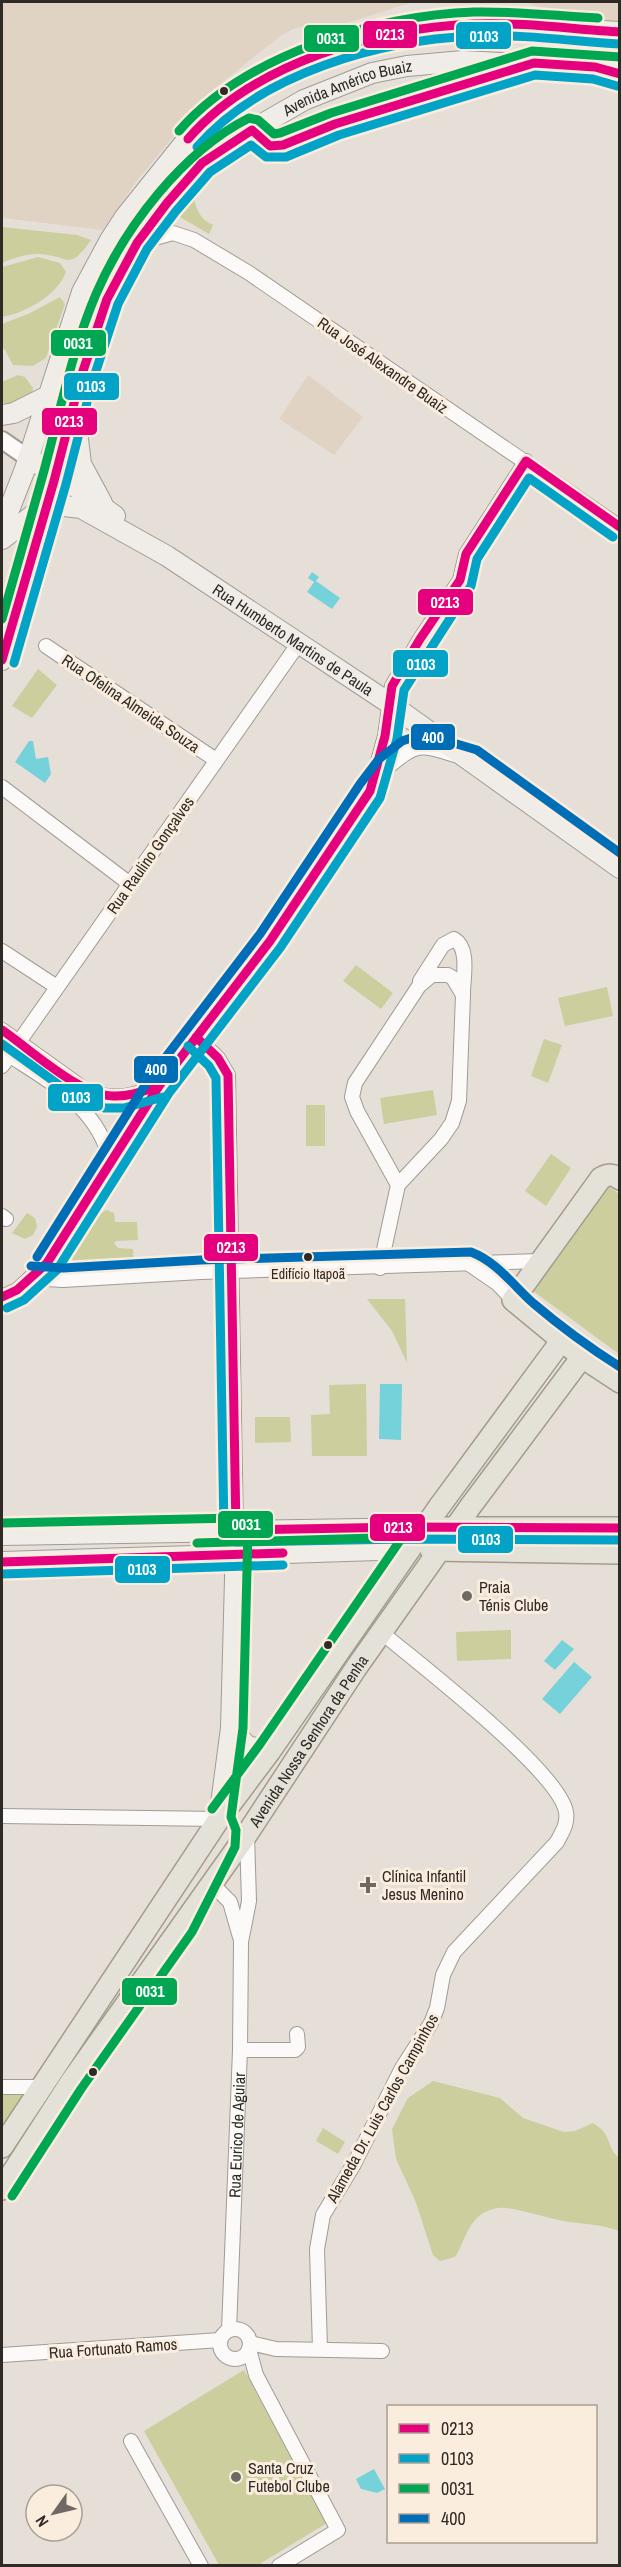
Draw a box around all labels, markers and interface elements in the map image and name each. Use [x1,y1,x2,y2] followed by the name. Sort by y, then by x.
[362,20,418,49] line badge: 0213
[455,21,512,50] line badge: 0103
[375,23,405,45] text: 0213
[303,24,360,53] line badge: 0031
[469,25,499,47] text: 0103
[316,27,346,49] text: 0031
[278,55,413,122] street label: Avenida Américo Buaiz
[218,85,230,97] unlabelled marker
[313,312,453,419] street label: Rua José Alexandre Buaiz
[50,329,107,357] line badge: 0031
[63,332,93,354] text: 0031
[63,372,120,401] line badge: 0103
[76,375,106,397] text: 0103
[41,407,98,436] line badge: 0213
[54,410,84,432] text: 0213
[209,578,378,701] street label: Rua Humberto Martins de Paula
[417,588,474,616] line badge: 0213
[430,591,460,613] text: 0213
[58,649,205,758] street label: Rua Ofelina Almeida Souza
[392,649,449,678] line badge: 0103
[406,653,436,675] text: 0103
[410,723,456,751] line badge: 400
[422,726,444,748] text: 400
[101,792,199,918] street label: Rua Raulino Gonçalves
[133,1055,179,1084] line badge: 400
[145,1058,167,1080] text: 400
[47,1083,104,1112] line badge: 0103
[61,1086,91,1108] text: 0103
[203,1233,259,1262] line badge: 0213
[216,1236,246,1258] text: 0213
[302,1251,314,1263] marker: Edifício Itapoã
[271,1265,346,1283] place label: Edifício Itapoã
[217,1510,274,1539] line badge: 0031
[231,1513,261,1535] text: 0031
[369,1513,426,1542] line badge: 0213
[383,1516,413,1538] text: 0213
[457,1525,514,1554] line badge: 0103
[471,1528,501,1550] text: 0103
[114,1555,171,1584] line badge: 0103
[127,1558,157,1580] text: 0103
[479,1576,548,1616] place label: Praia Ténis Clube
[460,1589,474,1603] marker: Praia Ténis Clube
[322,1639,334,1651] unlabelled marker
[243,1650,373,1832] street label: Avenida Nossa Senhora da Penha
[382,1865,466,1905] place label: Clínica Infantil Jesus Menino
[359,1876,377,1894] marker: Clínica Infantil Jesus Menino
[121,1977,178,2006] line badge: 0031
[135,1980,165,2002] text: 0031
[320,2010,443,2207] street label: Alameda Dr. Luis Carlos Campinhos
[87,2066,99,2078] unlabelled marker
[223,2071,250,2198] street label: Rua Eurico de Aguiar
[48,2333,178,2363] street label: Rua Fortunato Ramos
[387,2405,597,2543] legend
[441,2416,474,2441] text: 0213
[441,2446,474,2471] text: 0103
[248,2457,330,2497] place label: Santa Cruz Futebol Clube
[229,2470,243,2484] marker: Santa Cruz Futebol Clube
[441,2476,475,2501] text: 0031
[24,2483,84,2543] north arrow
[441,2506,466,2531] text: 400
[30,2511,53,2531] text: N

